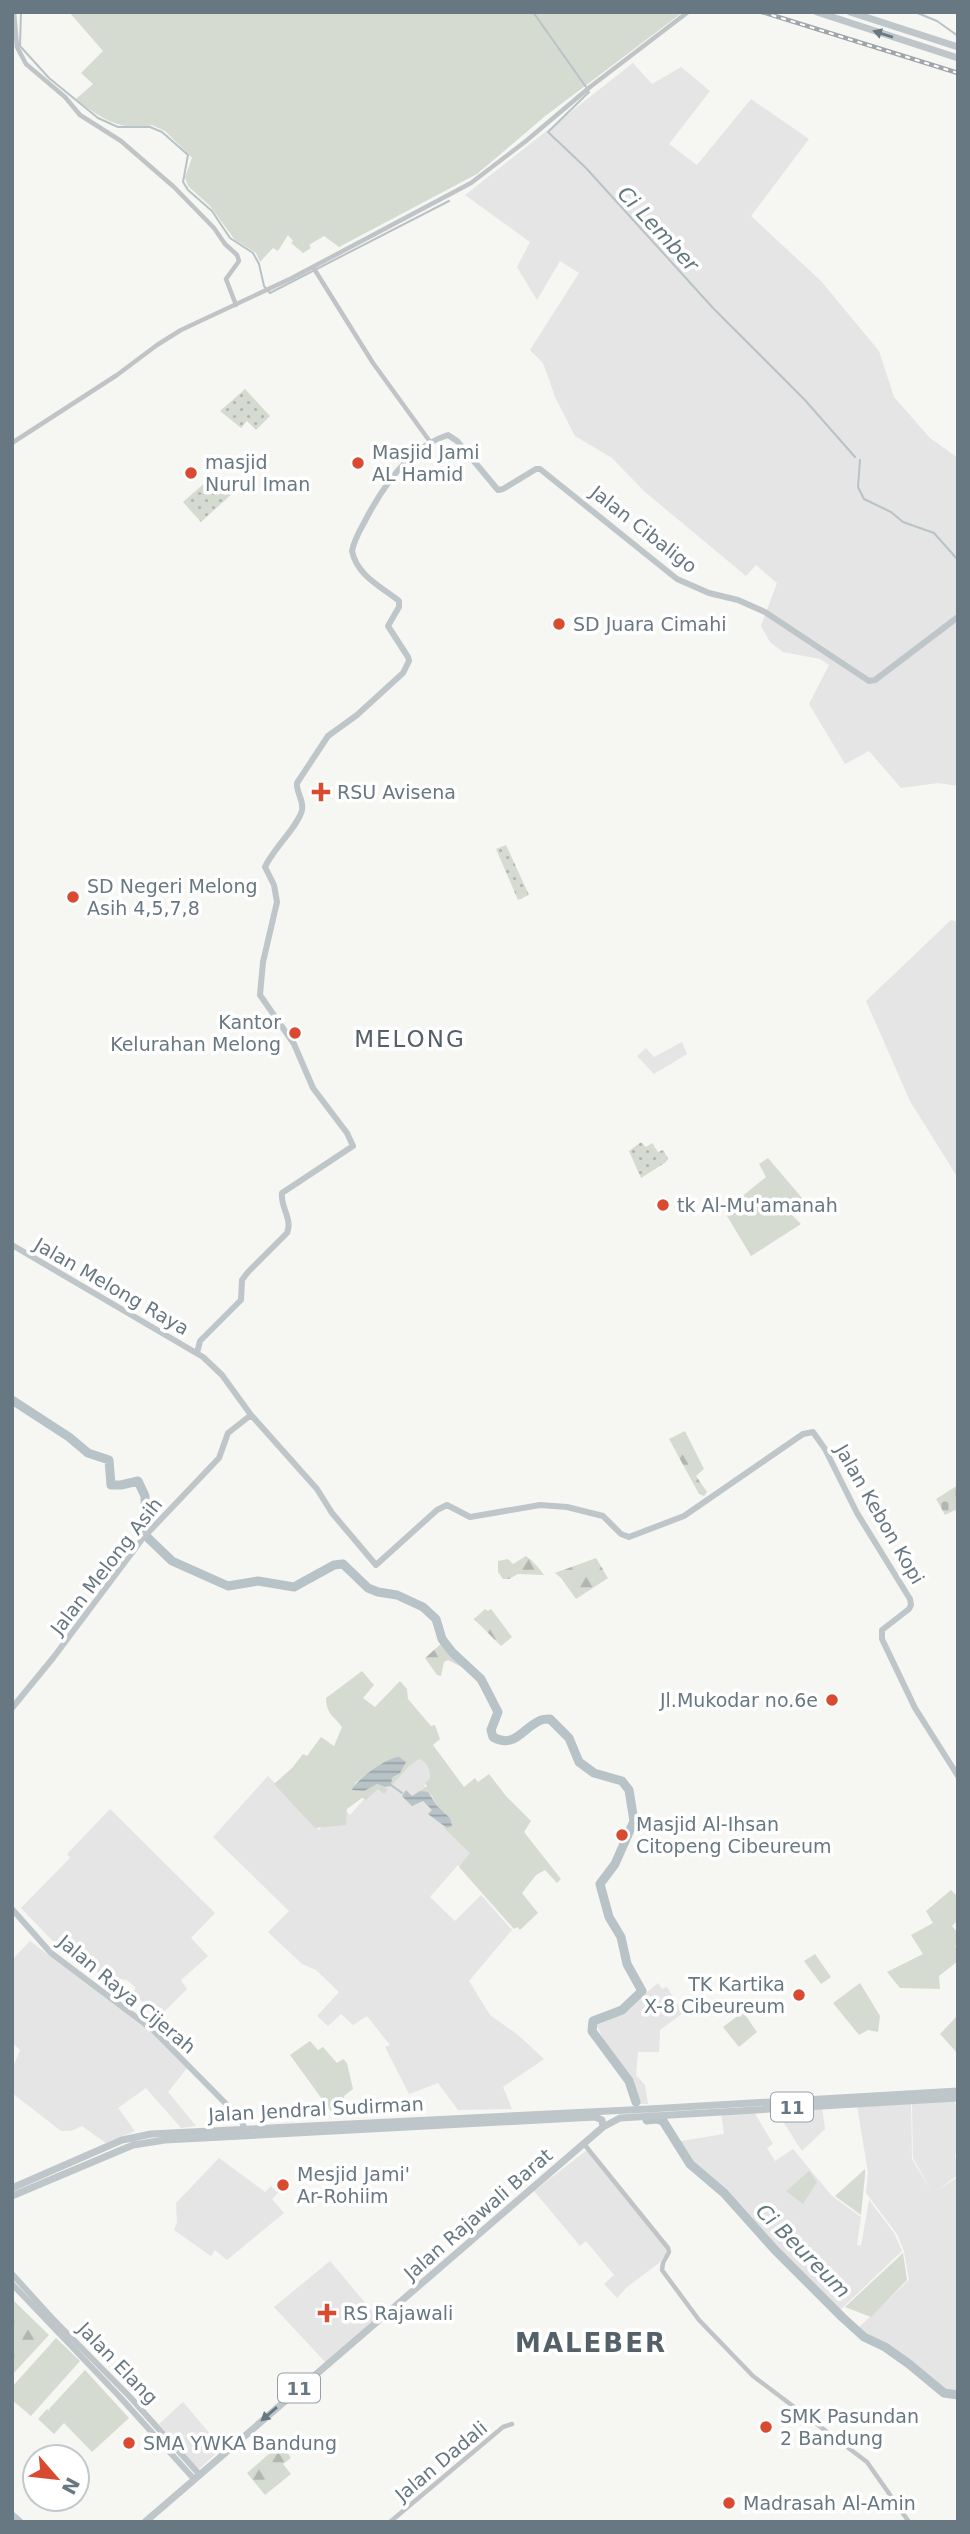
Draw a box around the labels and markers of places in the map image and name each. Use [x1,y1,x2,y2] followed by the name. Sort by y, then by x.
[372,441,480,485] place label: Masjid Jami AL Hamid
[205,451,310,495] place label: masjid Nurul Iman
[350,455,366,471] marker: Masjid Jami AL Hamid
[183,465,199,481] marker: masjid Nurul Iman
[573,613,727,635] place label: SD Juara Cimahi
[551,616,567,632] marker: SD Juara Cimahi
[337,781,456,803] place label: RSU Avisena
[311,782,331,802] marker: RSU Avisena
[87,875,258,919] place label: SD Negeri Melong Asih 4,5,7,8
[65,889,81,905] marker: SD Negeri Melong Asih 4,5,7,8
[110,1011,281,1055] place label: Kantor Kelurahan Melong
[287,1025,303,1041] marker: Kantor Kelurahan Melong
[677,1194,838,1216] place label: tk Al-Mu'amanah
[655,1197,671,1213] marker: tk Al-Mu'amanah
[659,1689,818,1711] place label: Jl.Mukodar no.6e
[824,1692,840,1708] marker: Jl.Mukodar no.6e
[636,1813,831,1857] place label: Masjid Al-Ihsan Citopeng Cibeureum
[614,1827,630,1843] marker: Masjid Al-Ihsan Citopeng Cibeureum
[644,1973,785,2017] place label: TK Kartika X-8 Cibeureum
[791,1987,807,2003] marker: TK Kartika X-8 Cibeureum
[297,2163,410,2207] place label: Mesjid Jami' Ar-Rohiim
[275,2177,291,2193] marker: Mesjid Jami' Ar-Rohiim
[343,2302,453,2324] place label: RS Rajawali
[317,2303,337,2323] marker: RS Rajawali
[780,2405,919,2449] place label: SMK Pasundan 2 Bandung
[758,2419,774,2435] marker: SMK Pasundan 2 Bandung
[143,2432,337,2454] place label: SMA YWKA Bandung
[121,2435,137,2451] marker: SMA YWKA Bandung
[743,2492,916,2514] place label: Madrasah Al-Amin
[721,2495,737,2511] marker: Madrasah Al-Amin

